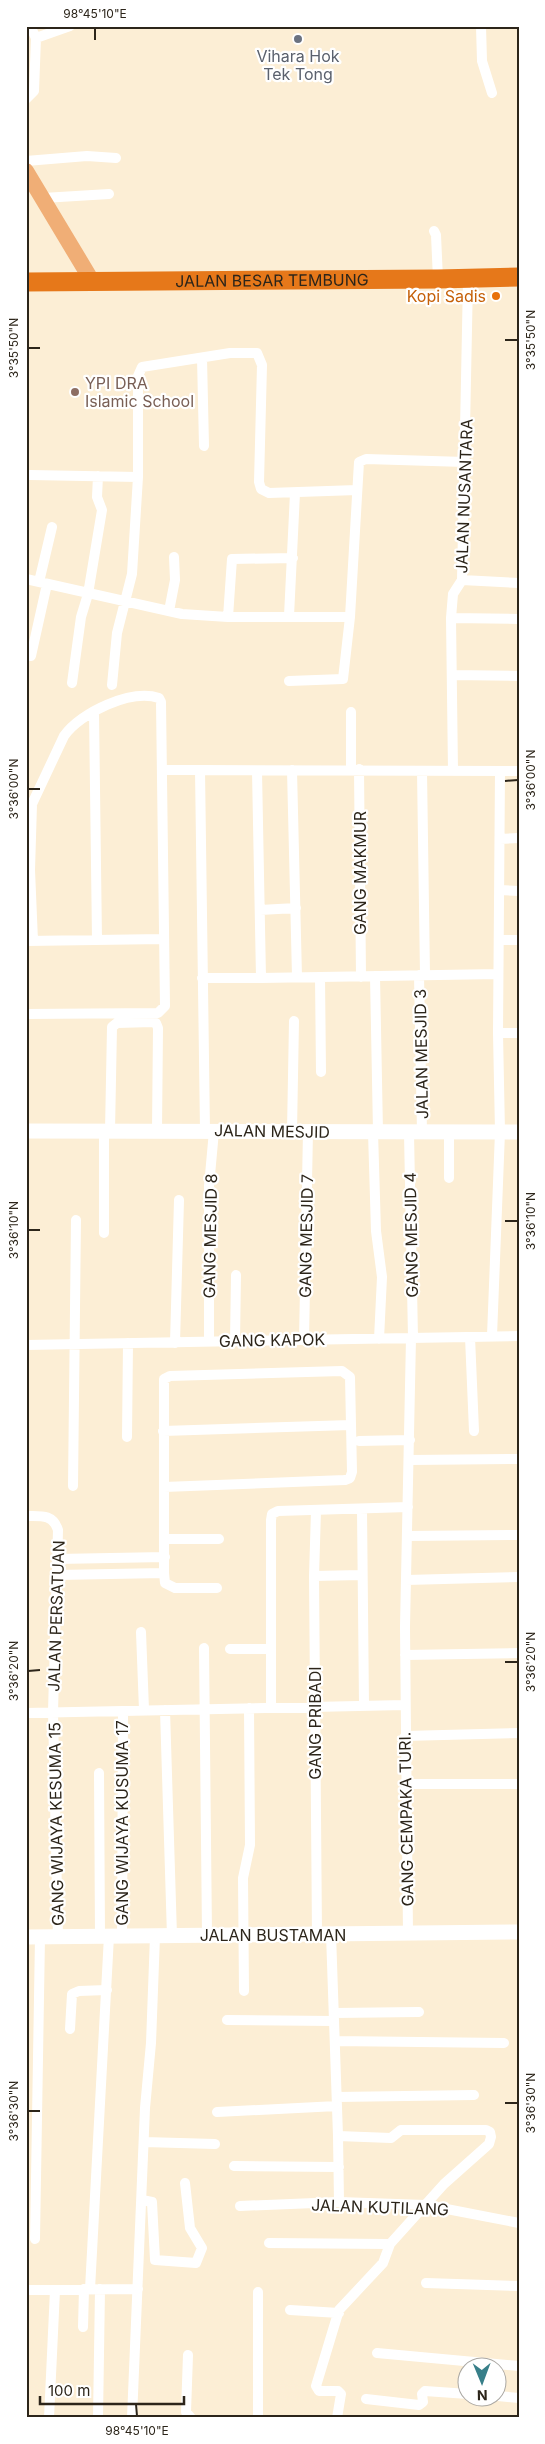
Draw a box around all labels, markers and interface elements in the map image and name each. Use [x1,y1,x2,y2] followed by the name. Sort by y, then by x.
[63,6,127,21] text: 98°45'10"E
[292,33,304,45] marker: Vihara Hok Tek Tong
[256,46,340,84] place label: Vihara Hok Tek Tong
[175,270,369,291] street label: JALAN BESAR TEMBUNG
[407,286,486,306] place label: Kopi Sadis
[490,290,502,302] marker: Kopi Sadis
[523,310,538,370] text: 3°35'50"N
[6,318,21,378] text: 3°35'50"N
[85,373,194,411] place label: YPI DRA Islamic School
[69,386,81,398] marker: YPI DRA Islamic School
[451,418,477,574] street label: JALAN NUSANTARA
[523,750,538,810] text: 3°36'00"N
[6,759,21,819] text: 3°36'00"N
[350,811,370,935] street label: GANG MAKMUR
[410,989,432,1119] street label: JALAN MESJID 3
[214,1120,330,1142] street label: JALAN MESJID
[400,1172,422,1298] street label: GANG MESJID 4
[199,1173,221,1299] street label: GANG MESJID 8
[295,1174,317,1298] street label: GANG MESJID 7
[523,1192,538,1250] text: 3°36'10"N
[6,1201,21,1259] text: 3°36'10"N
[219,1329,325,1351] street label: GANG KAPOK
[43,1540,69,1692] street label: JALAN PERSATUAN
[523,1632,538,1692] text: 3°36'20"N
[6,1641,21,1701] text: 3°36'20"N
[305,1666,325,1780] street label: GANG PRIBADI
[112,1720,132,1926] street label: GANG WIJAYA KUSUMA 17
[44,1722,68,1926] street label: GANG WIJAYA KESUMA 15
[394,1732,418,1906] street label: GANG CEMPAKA TURI.
[200,1925,346,1945] street label: JALAN BUSTAMAN
[523,2073,538,2133] text: 3°36'30"N
[6,2081,21,2141] text: 3°36'30"N
[311,2195,449,2219] street label: JALAN KUTILANG
[458,2356,508,2406] north arrow
[40,2374,184,2406] scale bar
[48,2381,90,2400] text: 100 m
[477,2387,488,2404] text: N
[105,2423,169,2438] text: 98°45'10"E

